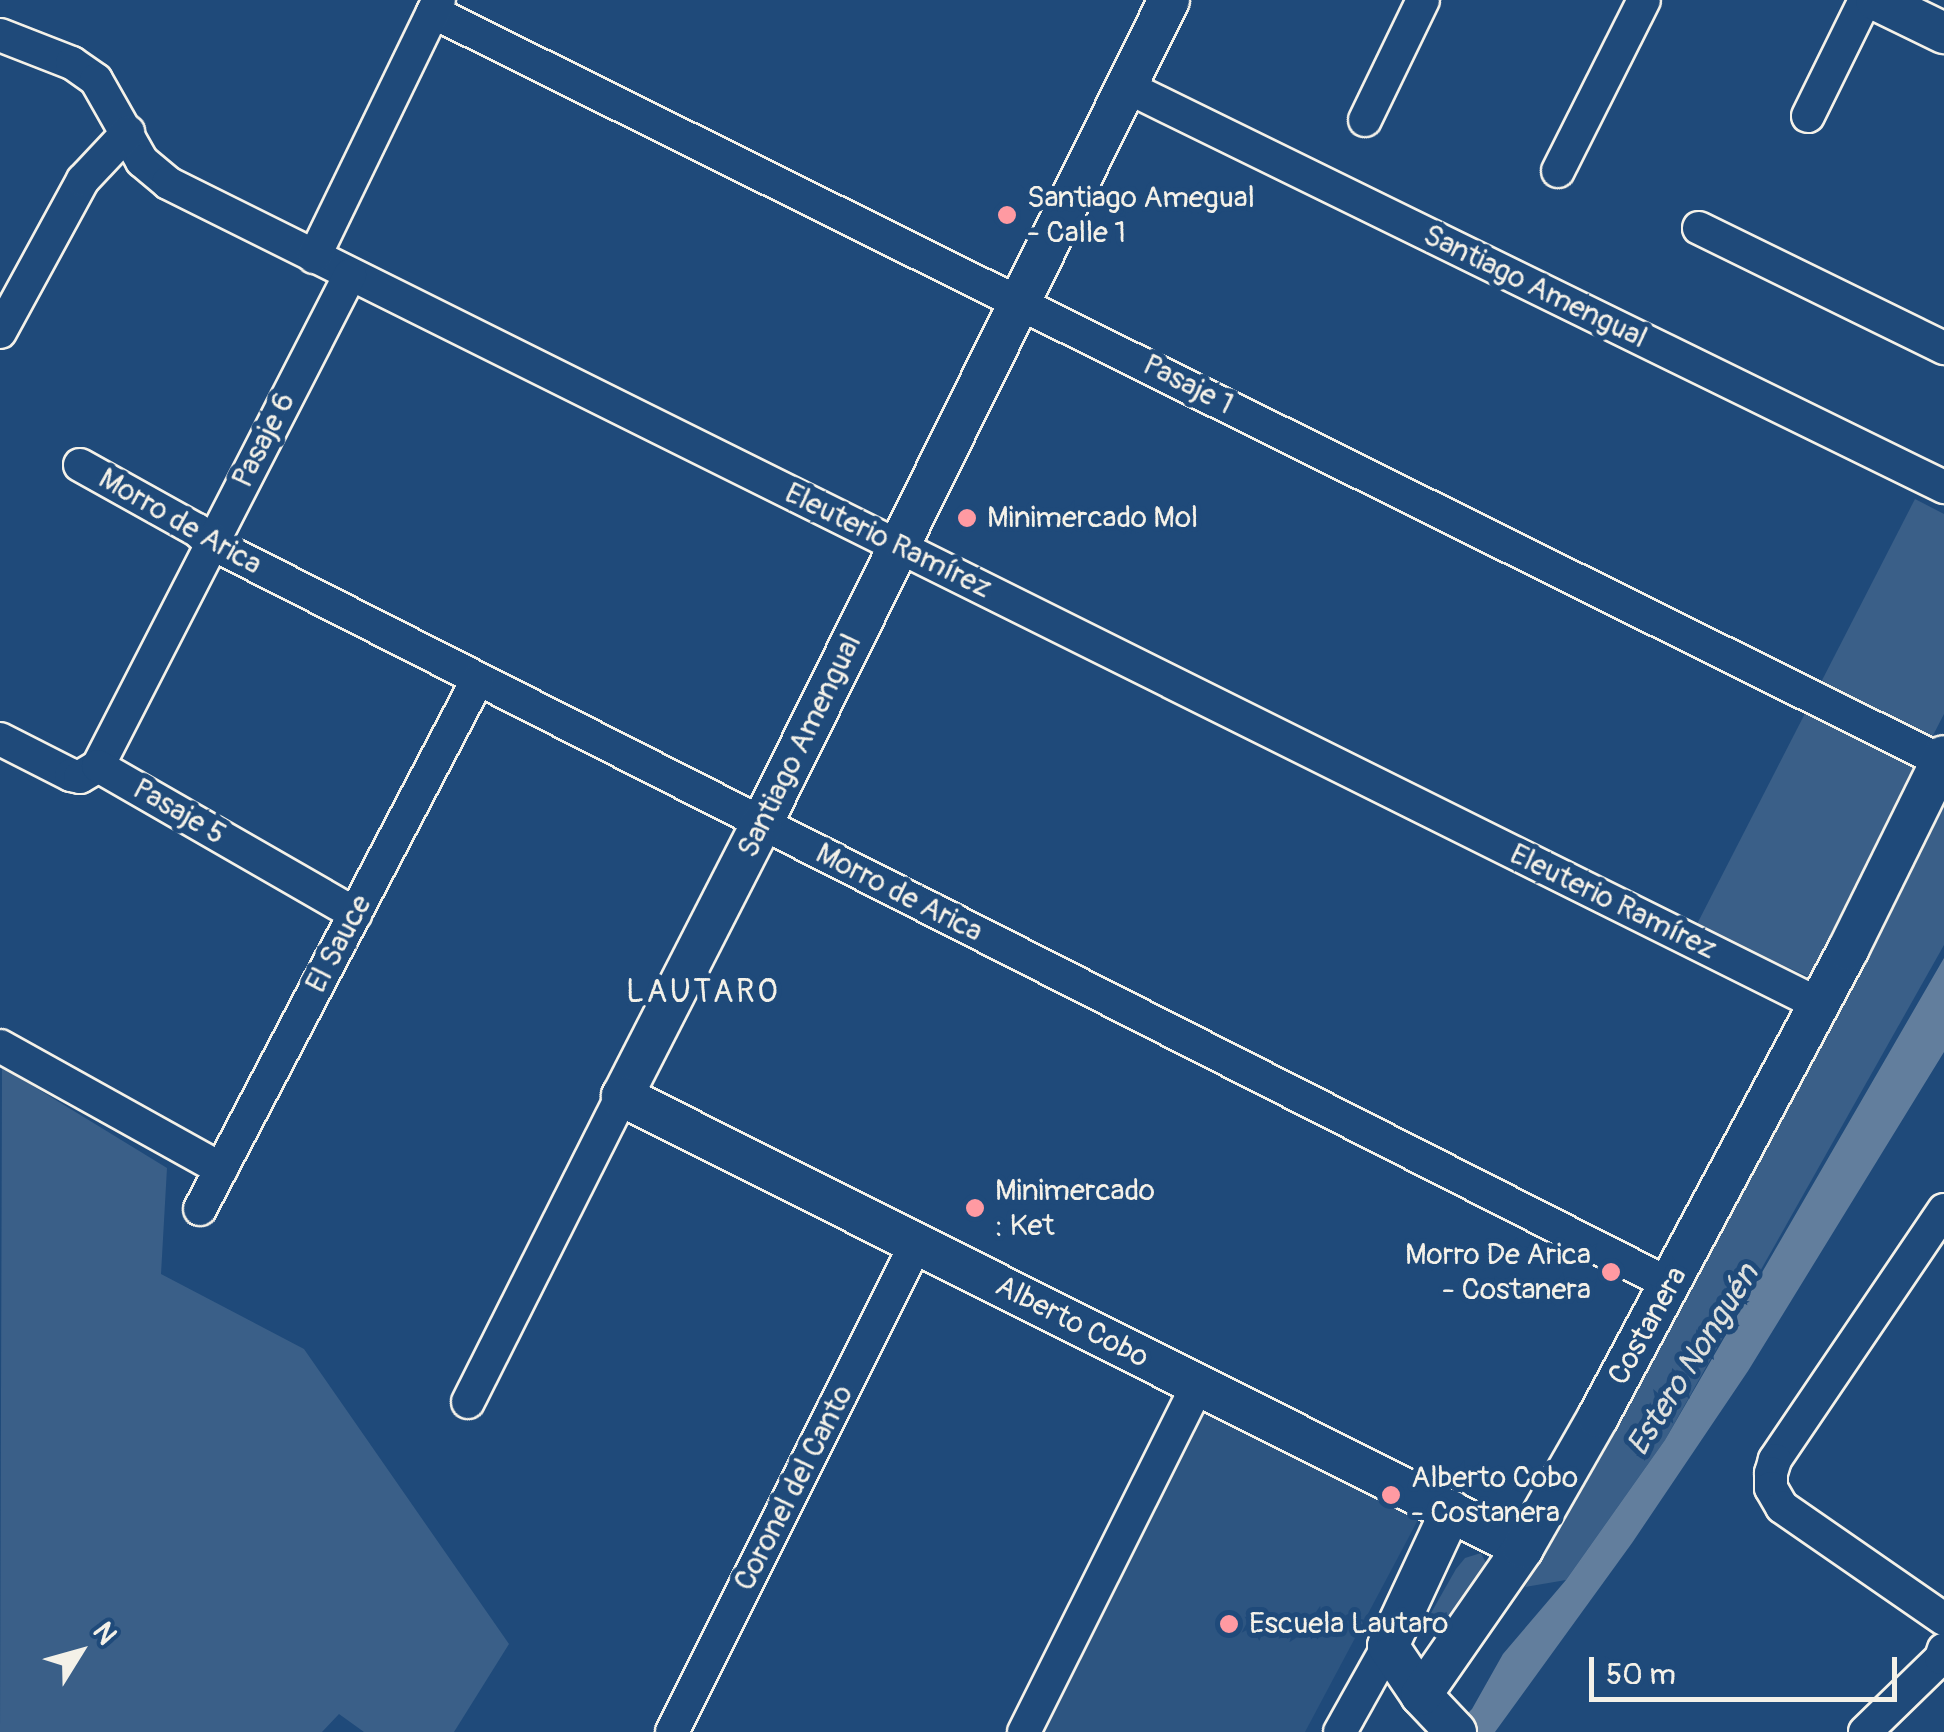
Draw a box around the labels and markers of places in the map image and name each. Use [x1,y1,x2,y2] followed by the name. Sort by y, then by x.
[1027,180,1255,250] place label: Santiago Amegual - Calle 1
[996,204,1018,226] marker: Santiago Amegual - Calle 1
[987,500,1198,536] place label: Minimercado Mol
[956,507,978,529] marker: Minimercado Mol
[995,1173,1155,1244] place label: Minimercado : Ket
[964,1197,986,1219] marker: Minimercado : Ket
[1405,1237,1591,1308] place label: Morro De Arica - Costanera
[1600,1261,1622,1283] marker: Morro De Arica - Costanera
[1411,1460,1578,1530] place label: Alberto Cobo - Costanera
[1380,1484,1402,1506] marker: Alberto Cobo - Costanera
[1249,1606,1448,1642] place label: Escuela Lautaro
[1218,1613,1240,1635] marker: Escuela Lautaro

